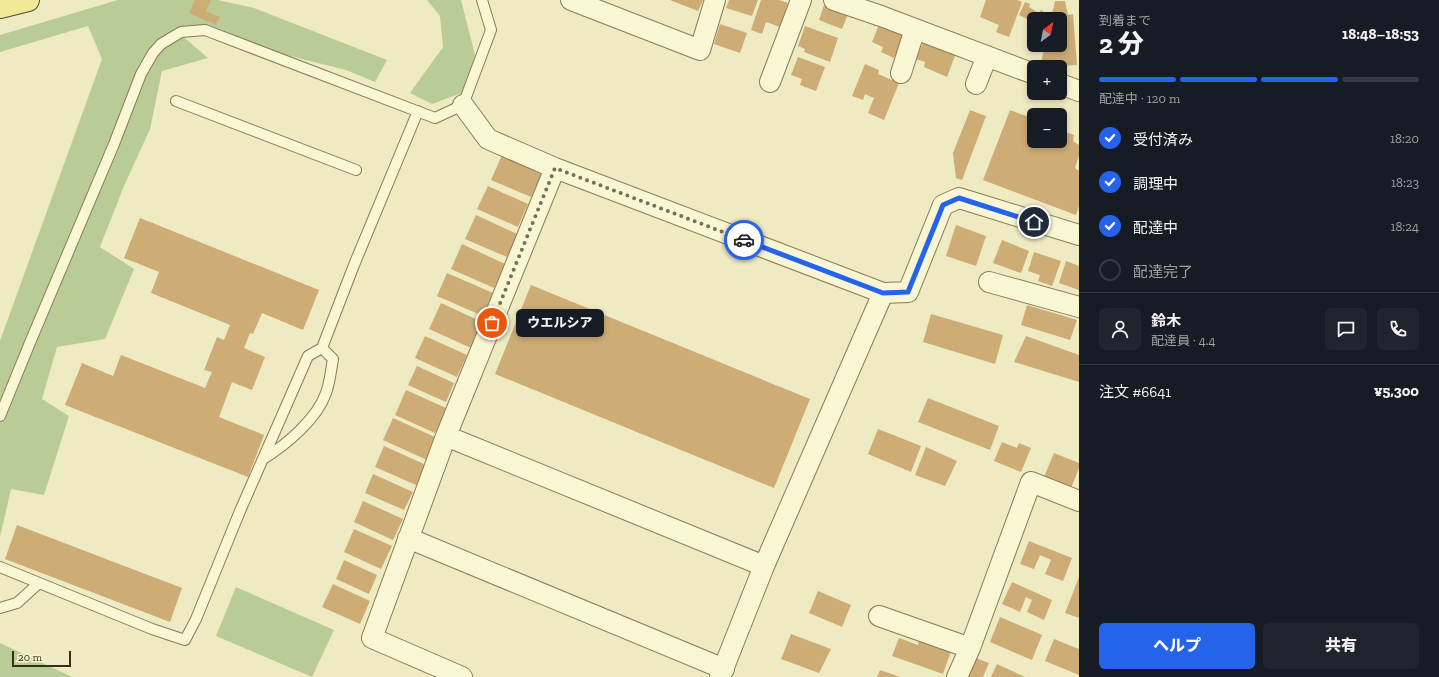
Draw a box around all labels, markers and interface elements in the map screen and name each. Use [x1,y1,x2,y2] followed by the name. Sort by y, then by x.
[1027,12,1067,52] north arrow
[1027,12,1067,148] map controls
[1099,13,1151,28] text: 到着まで
[1342,25,1419,43] text: 18:48–18:53
[1099,28,1144,60] text: 2 分
[1027,60,1067,100] button: +
[1099,91,1180,106] text: 配達中 · 120 m
[1027,108,1067,148] button: −
[1099,127,1121,149] icon: check
[1133,131,1193,149] text: 受付済み
[1390,131,1419,146] text: 18:20
[1099,171,1121,193] icon: check
[1133,175,1178,193] text: 調理中
[1391,175,1419,190] text: 18:23
[1017,205,1051,239] pin
[1023,211,1045,233] icon: home
[1099,215,1121,237] icon: check
[1133,219,1178,237] text: 配達中
[1390,219,1419,234] text: 18:24
[724,220,764,260] courier
[733,229,755,251] icon: car
[1133,263,1193,281] text: 配達完了
[475,306,509,340] pin
[1099,308,1141,350] button: person
[1325,308,1367,350] button: chat
[1377,308,1419,350] button: phone
[516,309,604,337] callout: ウエルシア
[481,312,503,334] icon: bag
[1151,312,1181,330] text: 鈴木
[527,315,593,330] text: ウエルシア
[1151,333,1216,348] text: 配達員 · 4.4
[1374,382,1419,400] text: ¥5,300
[1099,383,1171,401] text: 注文 #6641
[1099,623,1255,669] button: ヘルプ
[1263,623,1419,669] button: 共有
[12,649,71,668] scale bar
[18,651,42,664] text: 20 m

